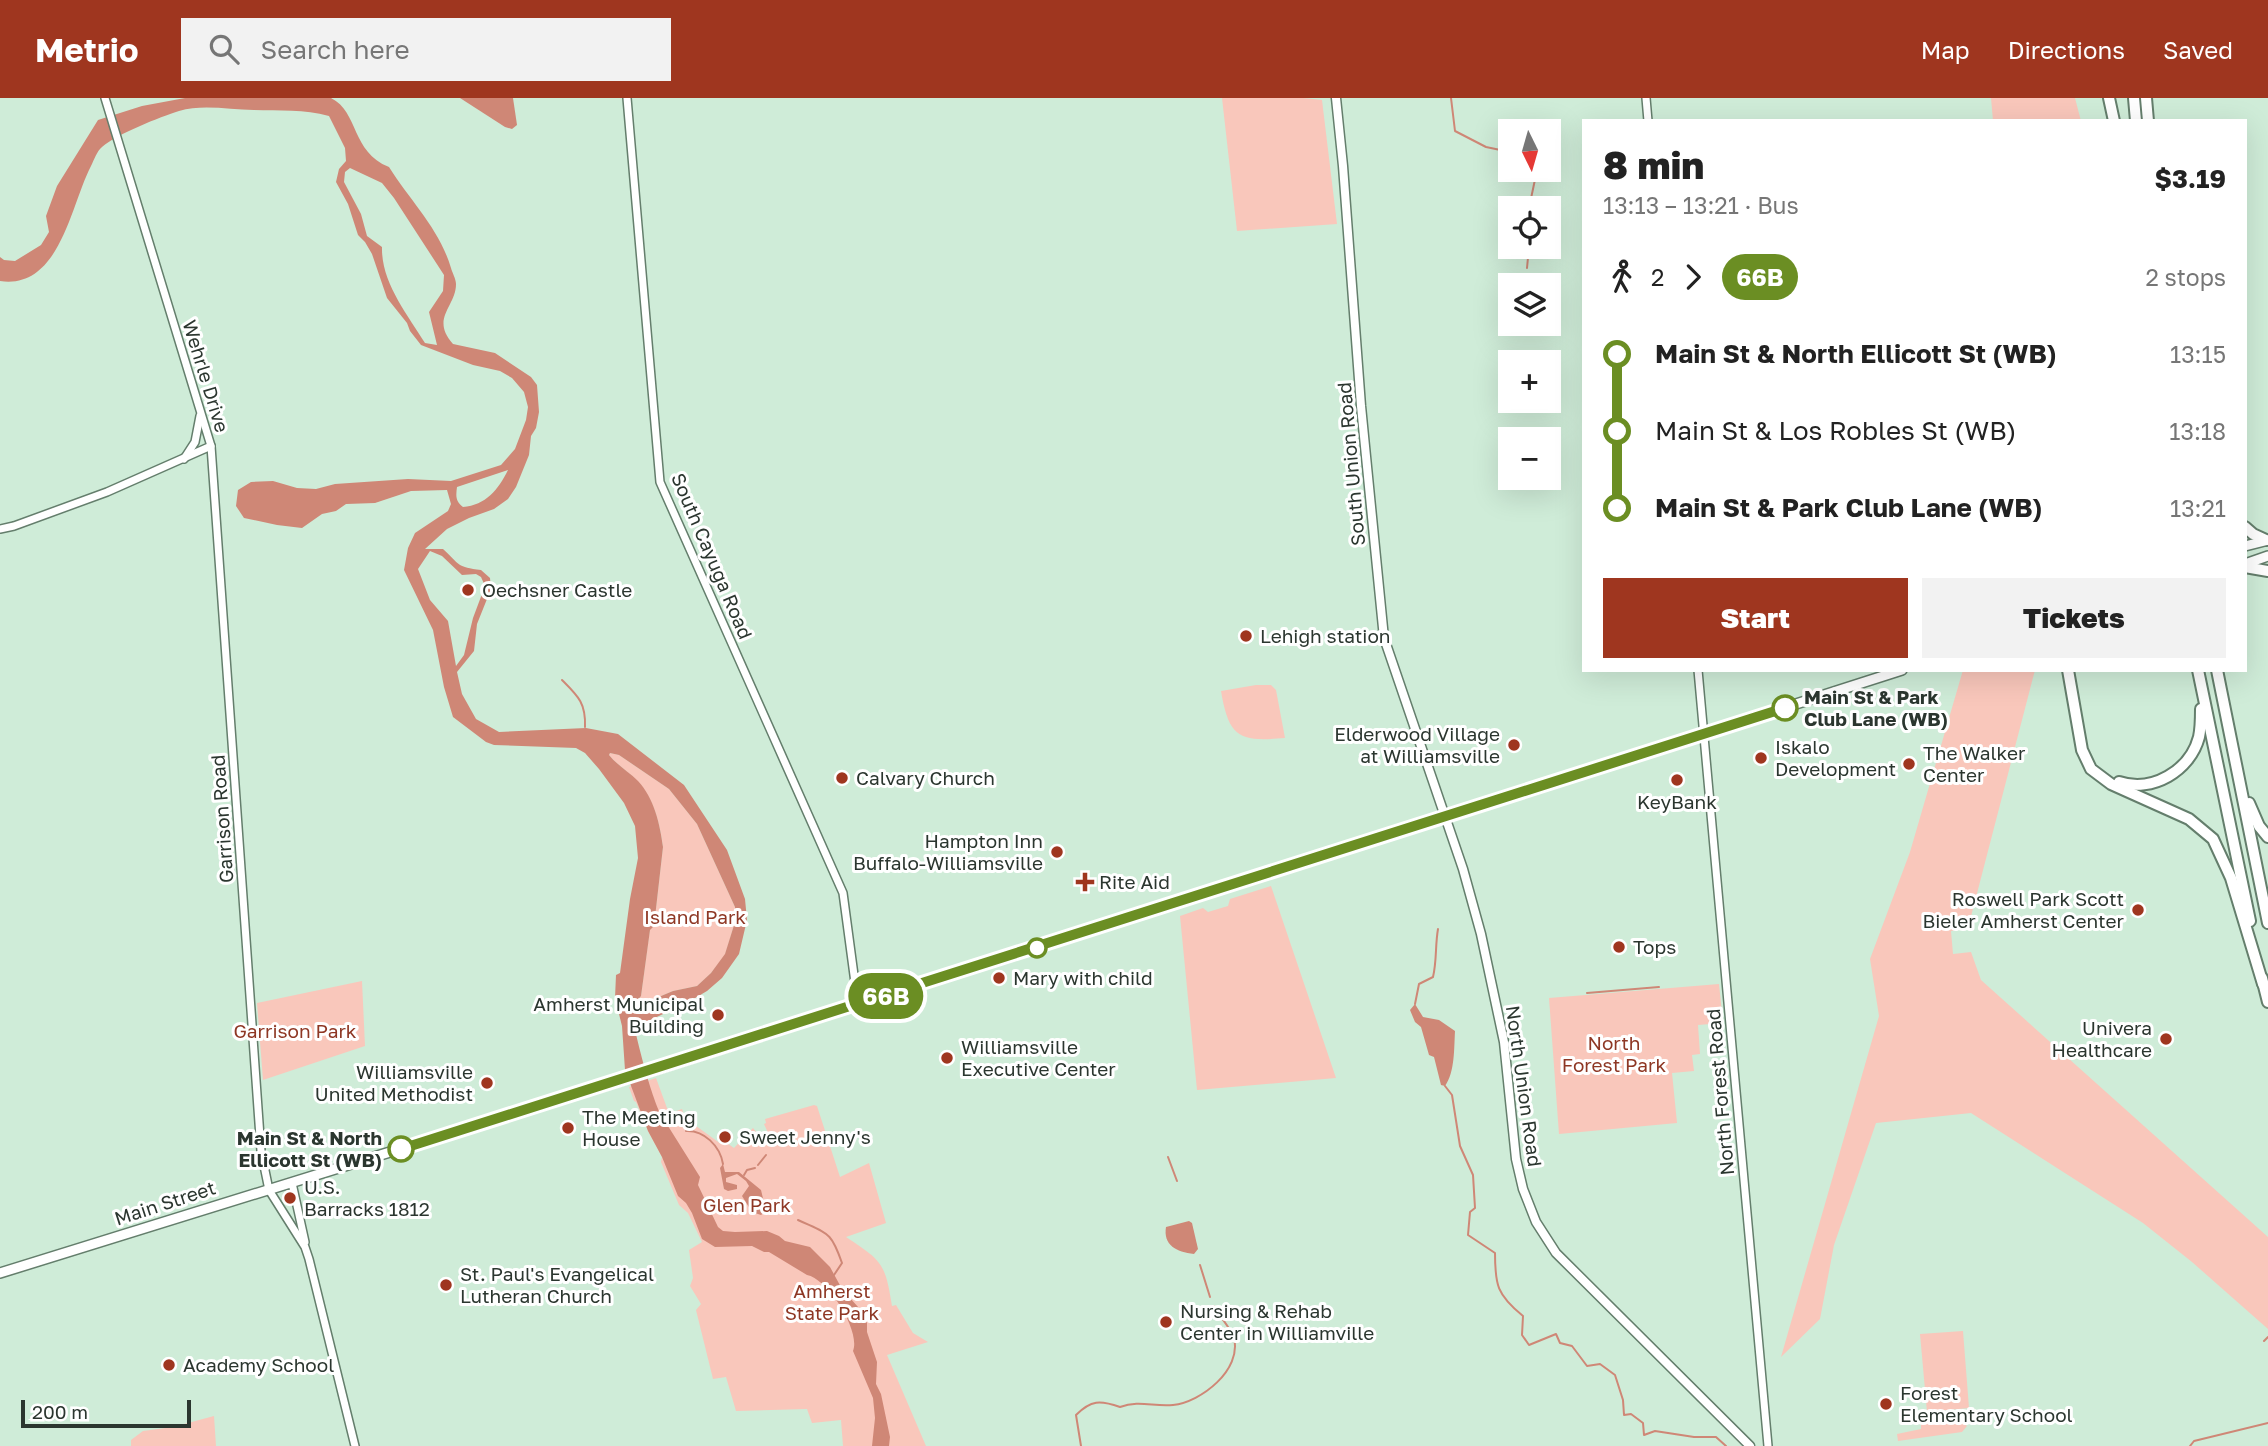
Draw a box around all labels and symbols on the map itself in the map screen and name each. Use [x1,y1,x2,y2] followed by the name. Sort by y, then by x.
[1498,119,1561,182] north arrow
[178,317,234,435] street label: Wehrle Drive
[1332,381,1369,547] street label: South Union Road
[667,469,758,642] street label: South Cayuga Road
[482,578,632,601] place label: Oechsner Castle
[460,582,476,598] marker: Oechsner Castle
[1260,624,1391,647] place label: Lehigh station
[1238,628,1254,644] marker: Lehigh station
[1804,685,1948,730] place label: Main St & Park Club Lane (WB)
[1772,695,1798,721] marker: Main St & Park Club Lane (WB)
[1334,722,1500,767] place label: Elderwood Village at Williamsville
[1775,735,1896,780] place label: Iskalo Development
[1506,737,1522,753] marker: Elderwood Village at Williamsville
[1923,741,2026,786] place label: The Walker Center
[1753,750,1769,766] marker: Iskalo Development
[206,754,237,884] street label: Garrison Road
[1901,756,1917,772] marker: The Walker Center
[856,766,995,789] place label: Calvary Church
[834,770,850,786] marker: Calvary Church
[1669,772,1685,788] marker: KeyBank
[1637,790,1717,813] place label: KeyBank
[853,829,1043,874] place label: Hampton Inn Buffalo-Williamsville
[1049,844,1065,860] marker: Hampton Inn Buffalo-Williamsville
[1099,870,1170,893] place label: Rite Aid
[1077,874,1093,890] marker: Rite Aid
[1923,887,2125,932] place label: Roswell Park Scott Bieler Amherst Center
[2130,902,2146,918] marker: Roswell Park Scott Bieler Amherst Center
[644,905,746,928] park label: Island Park
[1633,935,1676,958] place label: Tops
[1027,938,1047,958] unlabelled marker
[1611,939,1627,955] marker: Tops
[1013,966,1153,989] place label: Mary with child
[991,970,1007,986] marker: Mary with child
[846,973,926,1019] line badge: 66B
[533,992,704,1037] place label: Amherst Municipal Building
[1502,1004,1547,1168] street label: North Union Road
[710,1007,726,1023] marker: Amherst Municipal Building
[1701,1008,1738,1176] street label: North Forest Road
[2051,1016,2152,1061] place label: Univera Healthcare
[233,1019,357,1042] park label: Garrison Park
[1562,1031,1666,1076] park label: North Forest Park
[2158,1031,2174,1047] marker: Univera Healthcare
[961,1035,1116,1080] place label: Williamsville Executive Center
[939,1050,955,1066] marker: Williamsville Executive Center
[315,1060,473,1105] place label: Williamsville United Methodist
[479,1075,495,1091] marker: Williamsville United Methodist
[582,1105,696,1150] place label: The Meeting House
[560,1120,576,1136] marker: The Meeting House
[739,1125,871,1148] place label: Sweet Jenny's
[237,1126,382,1171] place label: Main St & North Ellicott St (WB)
[717,1129,733,1145] marker: Sweet Jenny's
[388,1136,414,1162] marker: Main St & North Ellicott St (WB)
[111,1175,218,1230] street label: Main Street
[304,1175,430,1220] place label: U.S. Barracks 1812
[282,1190,298,1206] marker: U.S. Barracks 1812
[703,1193,791,1216] park label: Glen Park
[460,1262,654,1307] place label: St. Paul's Evangelical Lutheran Church
[438,1277,454,1293] marker: St. Paul's Evangelical Lutheran Church
[785,1279,879,1324] park label: Amherst State Park
[1180,1299,1374,1344] place label: Nursing & Rehab Center in Williamville
[1158,1314,1174,1330] marker: Nursing & Rehab Center in Williamville
[183,1353,334,1376] place label: Academy School
[161,1357,177,1373] marker: Academy School
[1900,1381,2073,1426] place label: Forest Elementary School
[1878,1396,1894,1412] marker: Forest Elementary School
[21,1397,191,1429] scale bar

